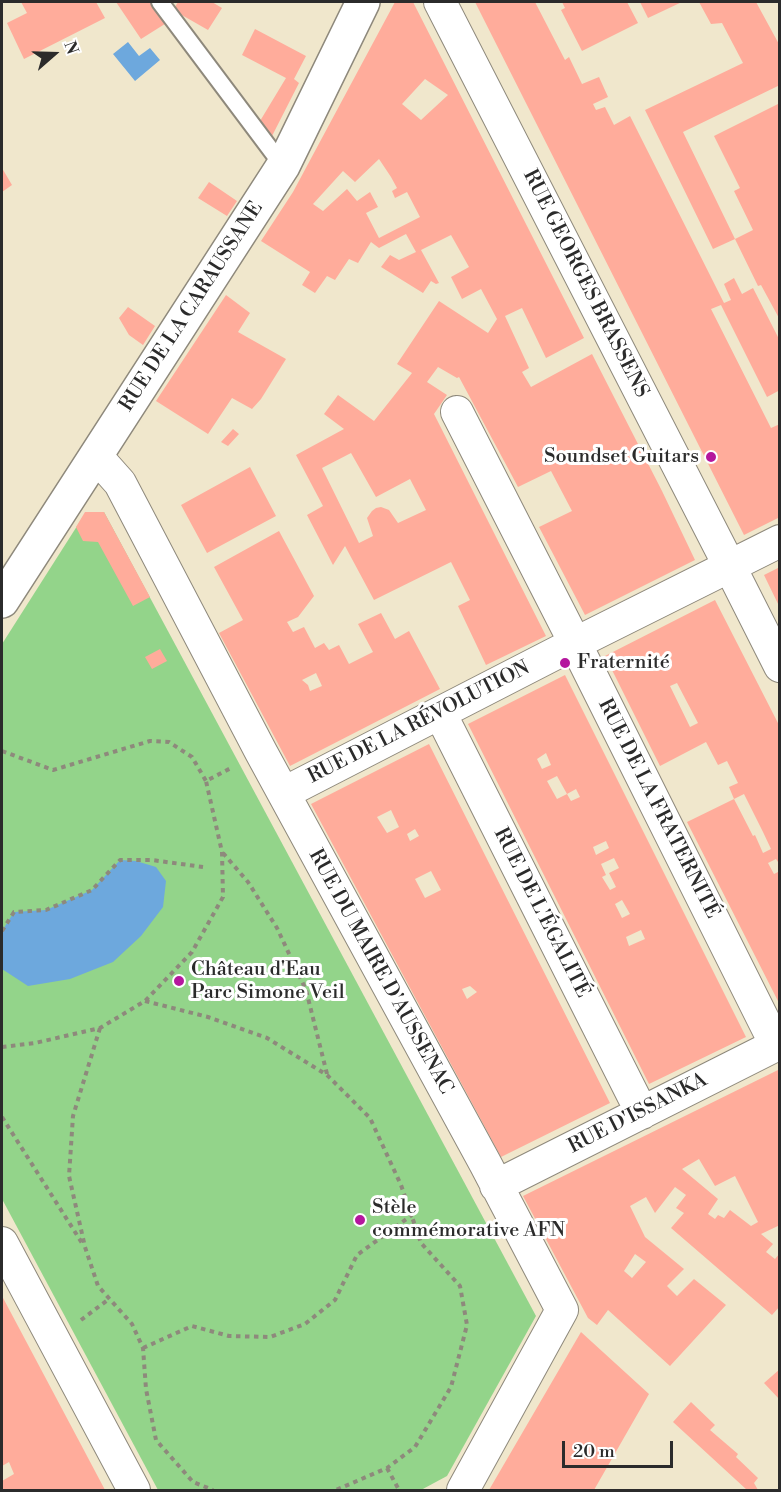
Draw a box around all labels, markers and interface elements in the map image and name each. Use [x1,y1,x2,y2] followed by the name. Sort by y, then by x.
[24,24,84,84] north arrow
[59,38,82,57] text: N
[517,166,653,402] street label: RUE GEORGES BRASSENS
[115,198,269,416] street label: RUE DE LA CARAUSSANE
[544,445,699,469] place label: Soundset Guitars
[704,450,718,464] marker: Soundset Guitars
[577,651,670,675] place label: Fraternité
[558,656,572,670] marker: Fraternité
[304,657,534,789] street label: RUE DE LA RÉVOLUTION
[592,695,724,923] street label: RUE DE LA FRATERNITÉ
[488,824,594,1002] street label: RUE DE L'ÉGALITÉ
[303,845,457,1099] street label: RUE DU MAIRE D'AUSSENAC
[191,958,345,1005] place label: Château d'Eau Parc Simone Veil
[172,974,186,988] marker: Château d'Eau Parc Simone Veil
[565,1069,711,1159] street label: RUE D'ISSANKA
[372,1196,565,1243] place label: Stèle commémorative AFN
[353,1213,367,1227] marker: Stèle commémorative AFN
[565,1429,676,1467] scale bar
[573,1440,615,1463] text: 20 m

